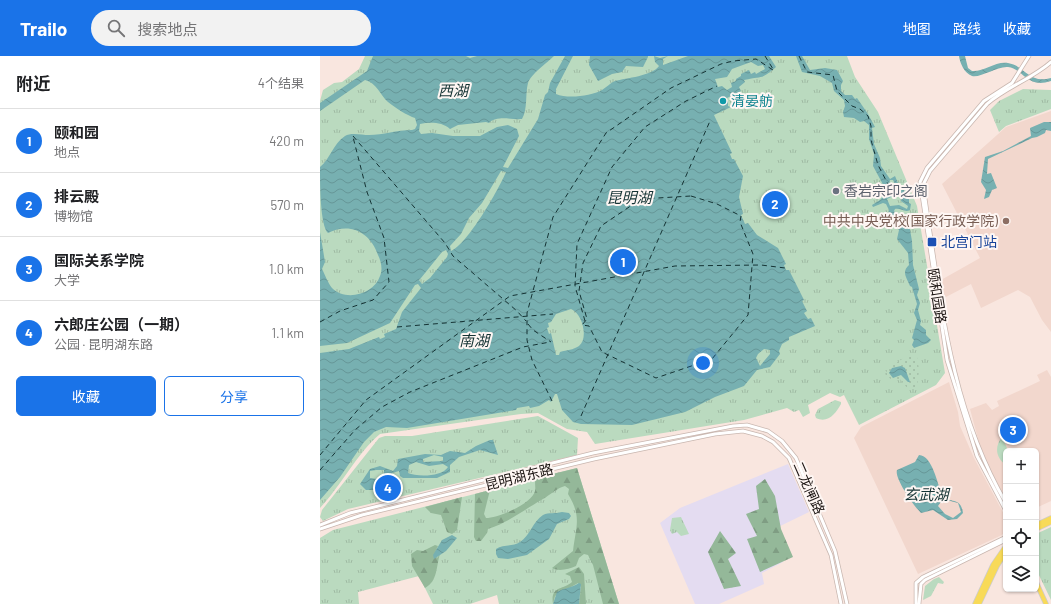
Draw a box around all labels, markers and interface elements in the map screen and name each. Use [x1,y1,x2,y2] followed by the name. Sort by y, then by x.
[91,10,371,46] search box
[20,17,67,40] text: Trailo
[105,17,127,39] icon: search
[137,20,197,38] text: 搜索地点
[903,20,931,37] text: 地图
[953,20,981,37] text: 路线
[1003,20,1031,37] text: 收藏
[16,73,50,93] text: 附近
[258,75,304,91] text: 4个结果
[438,81,470,99] water label: 西湖
[731,92,773,109] place label: 清晏舫
[718,96,728,106] marker: 清晏舫
[54,123,99,141] text: 颐和园
[27,133,31,149] text: 1
[269,133,304,149] text: 420 m
[54,144,80,160] text: 地点
[844,182,928,199] place label: 香岩宗印之阁
[831,186,841,196] marker: 香岩宗印之阁
[54,187,99,205] text: 排云殿
[606,188,653,206] water label: 昆明湖
[762,189,788,219] pin: 2
[25,197,33,213] text: 2
[270,197,304,213] text: 570 m
[54,208,93,224] text: 博物馆
[823,212,998,229] place label: 中共中央党校(国家行政学院)
[1001,216,1011,226] marker: 中共中央党校(国家行政学院)
[941,233,997,250] place label: 北宫门站
[926,236,938,248] marker: 北宫门站
[610,247,636,277] pin: 1
[54,251,144,269] text: 国际关系学院
[25,261,33,277] text: 3
[269,261,304,277] text: 1.0 km
[925,267,950,325] street label: 颐和园路
[54,272,80,288] text: 大学
[54,315,189,333] text: 六郎庄公园（一期）
[25,325,33,341] text: 4
[271,325,304,341] text: 1.1 km
[459,331,491,349] water label: 南湖
[54,336,153,352] text: 公园 · 昆明湖东路
[693,353,713,373] your location
[16,376,156,416] button: 收藏
[164,376,304,416] button: 分享
[1000,415,1026,445] pin: 3
[1003,448,1039,592] map controls
[1003,448,1039,484] button: +
[790,459,829,517] street label: 二龙闸路
[483,460,555,493] street label: 昆明湖东路
[375,473,401,503] pin: 4
[1003,484,1039,520] button: −
[903,485,950,503] water label: 玄武湖
[1003,520,1039,556] button: locate
[1003,556,1039,592] button: layers

